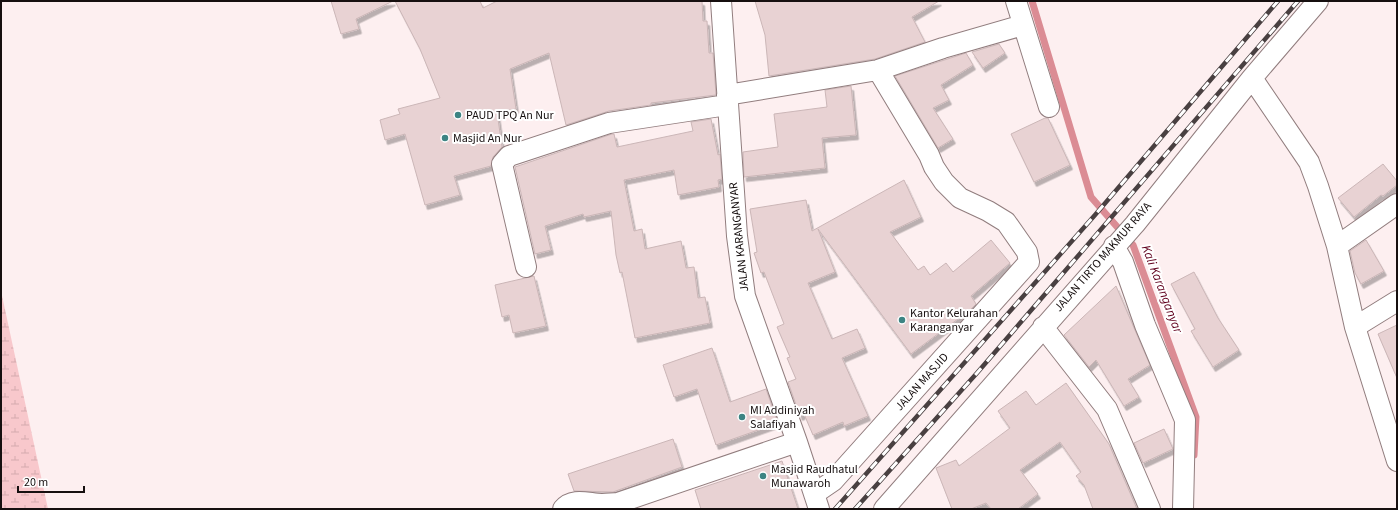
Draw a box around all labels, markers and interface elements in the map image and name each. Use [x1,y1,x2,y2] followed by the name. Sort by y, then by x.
[466,107,554,124] place label: PAUD TPQ An Nur
[453,110,463,120] marker: PAUD TPQ An Nur
[453,130,523,147] place label: Masjid An Nur
[440,133,450,143] marker: Masjid An Nur
[725,181,753,292] street label: JALAN KARANGANYAR
[1050,198,1156,316] street label: JALAN TIRTO MAKMUR RAYA
[1137,242,1187,336] water label: Kali Karanganyar
[910,305,998,336] place label: Kantor Kelurahan Karanganyar
[897,315,907,325] marker: Kantor Kelurahan Karanganyar
[891,349,953,415] street label: JALAN MASJID
[750,402,815,433] place label: MI Addiniyah Salafiyah
[737,412,747,422] marker: MI Addiniyah Salafiyah
[771,461,858,492] place label: Masjid Raudhatul Munawaroh
[18,468,84,494] scale bar
[758,471,768,481] marker: Masjid Raudhatul Munawaroh
[24,474,48,491] text: 20 m

